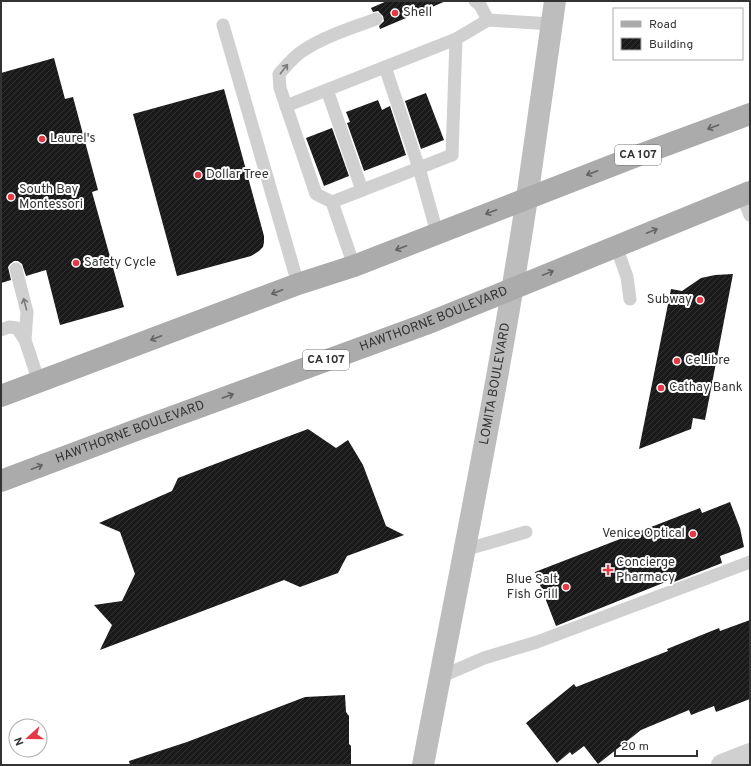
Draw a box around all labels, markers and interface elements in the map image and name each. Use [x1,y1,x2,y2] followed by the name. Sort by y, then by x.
[403,5,432,21] place label: Shell
[390,8,400,18] marker: Shell
[613,8,743,60] legend
[649,17,677,33] text: Road
[649,37,693,53] text: Building
[279,64,288,75] one-way arrow
[708,124,720,132] one-way arrow
[50,131,96,147] place label: Laurel's
[37,134,47,144] marker: Laurel's
[615,145,661,165] road number: CA 107
[206,167,269,183] place label: Dollar Tree
[193,170,203,180] marker: Dollar Tree
[586,170,598,178] one-way arrow
[19,182,83,213] place label: South Bay Montessori
[6,192,16,202] marker: South Bay Montessori
[485,209,497,217] one-way arrow
[645,227,657,235] one-way arrow
[395,244,407,252] one-way arrow
[84,255,156,271] place label: Safety Cycle
[71,258,81,268] marker: Safety Cycle
[542,269,554,277] one-way arrow
[357,283,510,356] street label: HAWTHORNE BOULEVARD
[272,289,284,297] one-way arrow
[647,292,692,308] place label: Subway
[695,295,705,305] marker: Subway
[20,298,28,311] one-way arrow
[477,322,514,446] street label: LOMITA BOULEVARD
[150,334,162,342] one-way arrow
[303,350,349,370] road number: CA 107
[685,353,730,369] place label: CeLibre
[672,356,682,366] marker: CeLibre
[669,380,743,396] place label: Cathay Bank
[656,383,666,393] marker: Cathay Bank
[222,392,235,399] one-way arrow
[53,398,207,468] street label: HAWTHORNE BOULEVARD
[31,463,43,471] one-way arrow
[602,526,685,542] place label: Venice Optical
[688,529,698,539] marker: Venice Optical
[616,555,675,586] place label: Concierge Pharmacy
[603,565,613,575] marker: Concierge Pharmacy
[506,572,558,603] place label: Blue Salt Fish Grill
[561,582,571,592] marker: Blue Salt Fish Grill
[8,718,48,758] north arrow
[615,732,697,758] scale bar
[12,735,28,747] text: N
[621,739,649,755] text: 20 m

